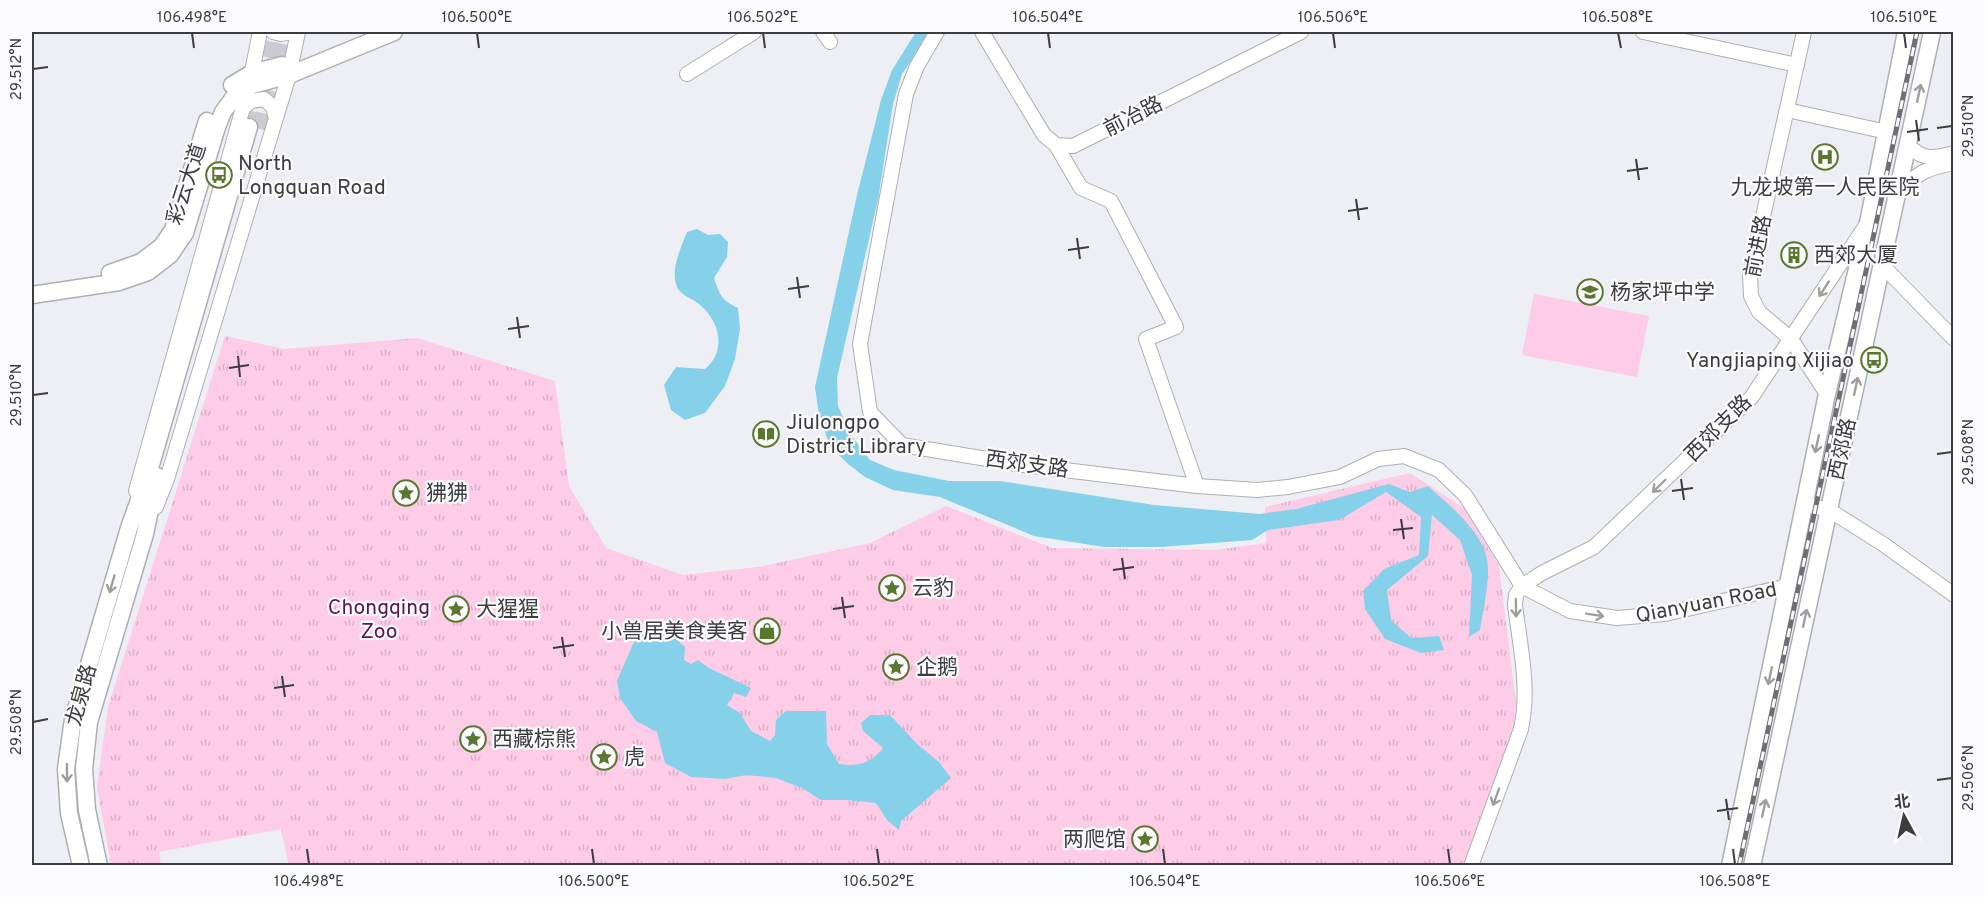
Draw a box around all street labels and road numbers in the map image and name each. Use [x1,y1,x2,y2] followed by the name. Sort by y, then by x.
[1099,91,1168,144] street label: 前冶路
[162,140,213,229] street label: 彩云大道
[1740,213,1779,280] street label: 前进路
[1680,390,1758,468] street label: 西郊支路
[1824,416,1863,483] street label: 西郊路
[983,446,1070,485] street label: 西郊支路
[1633,577,1779,630] street label: Qianyuan Road
[61,661,104,729] street label: 龙泉路

